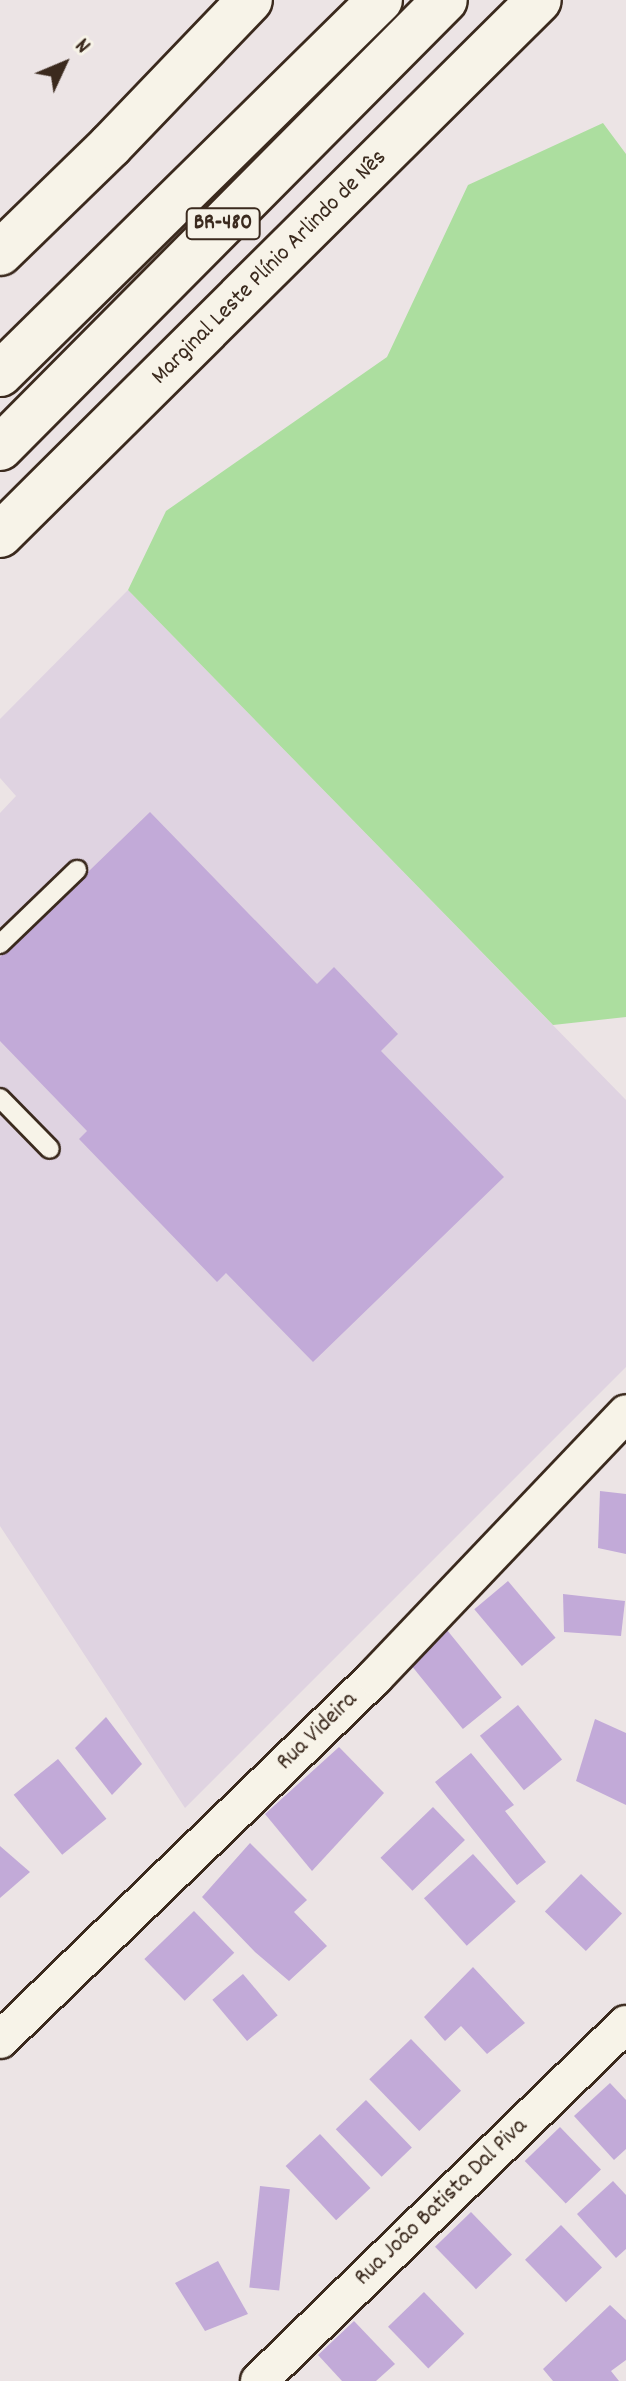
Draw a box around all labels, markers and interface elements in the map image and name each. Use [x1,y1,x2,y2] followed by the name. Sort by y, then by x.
[24,24,104,104] north arrow
[67,32,97,62] text: N
[146,144,394,392] street label: Marginal Leste Plínio Arlindo de Nês
[185,206,261,242] road number: BR-480
[272,1687,364,1777] street label: Rua Videira
[350,2113,534,2293] street label: Rua João Batista Dal Piva

